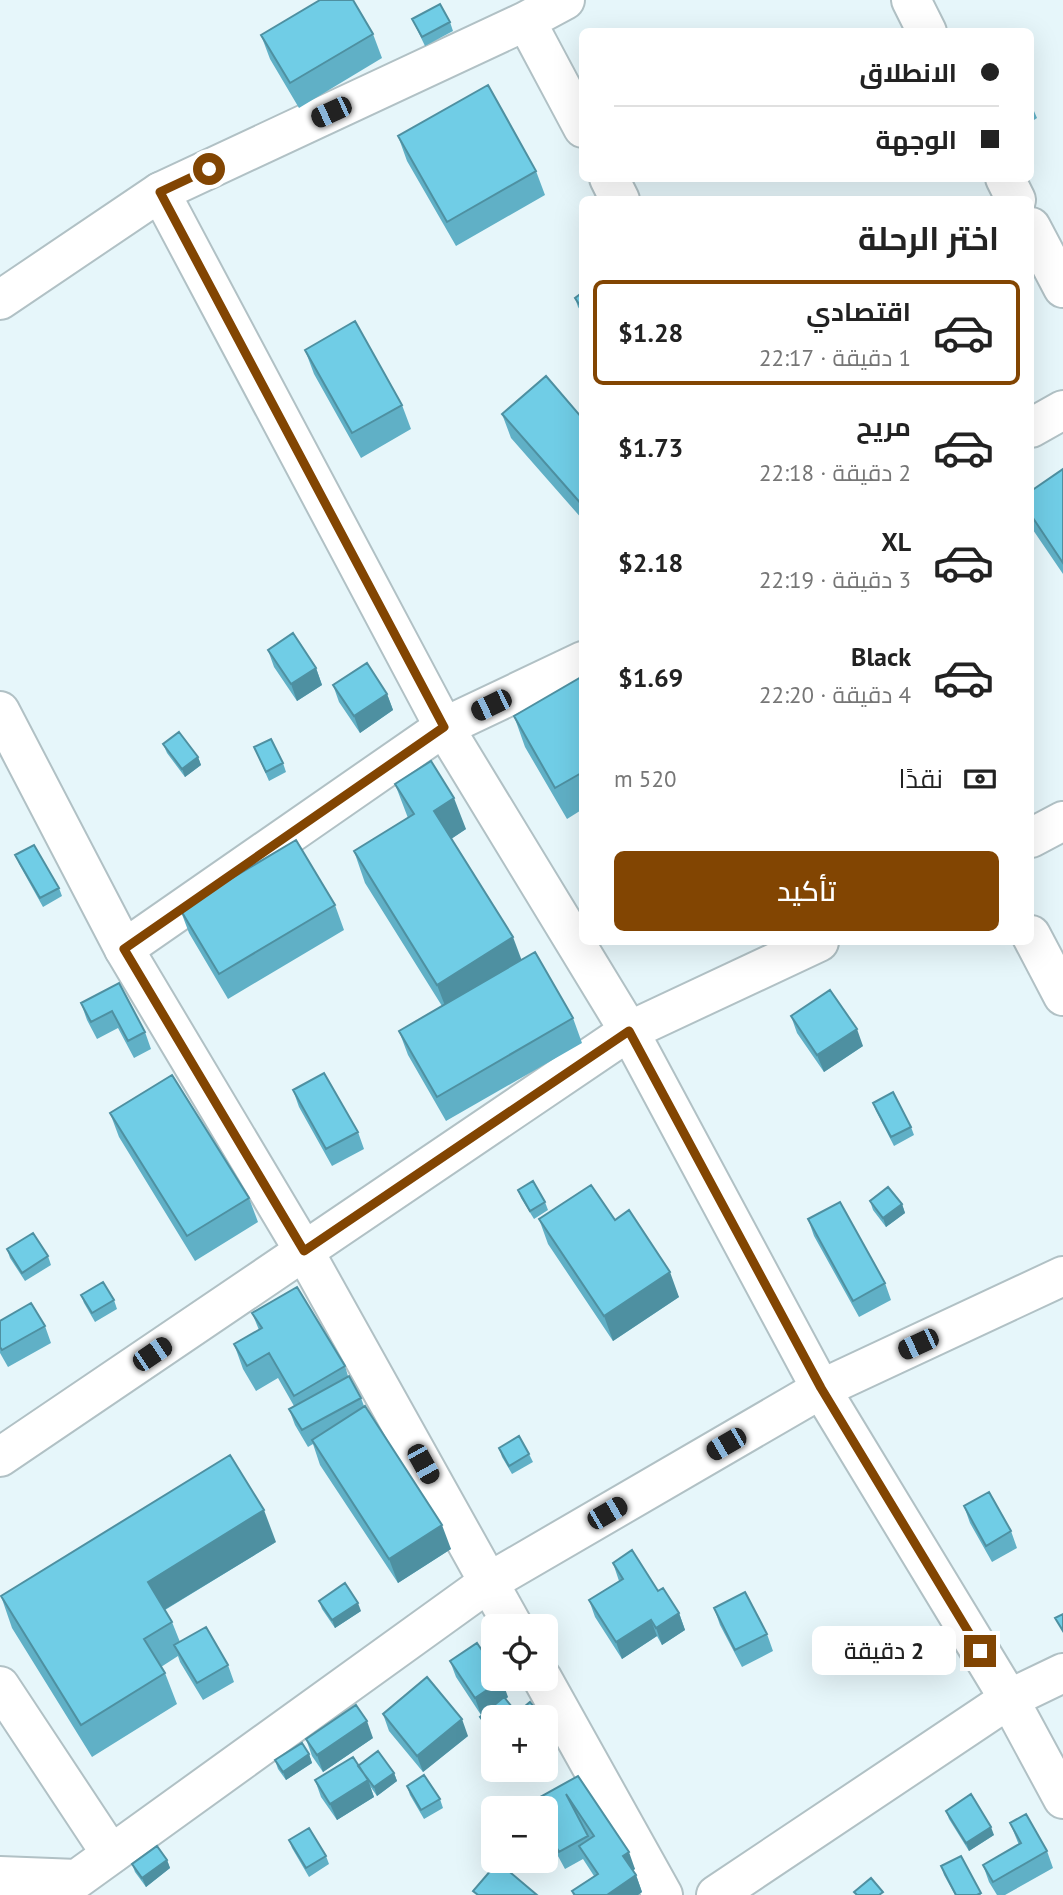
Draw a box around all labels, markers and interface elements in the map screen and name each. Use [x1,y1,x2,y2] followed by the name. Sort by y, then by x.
[859,56,957,89] text: الانطلاق
[308,94,355,130] car
[876,123,957,156] text: الوجهة
[193,153,225,185] route start
[858,217,999,259] text: اختر الرحلة
[806,295,911,328] text: اقتصادي
[932,301,995,364] icon: car
[618,316,683,349] text: $1.28
[759,343,911,372] text: 1 دقيقة · 22:17
[856,410,911,443] text: مريح
[932,416,995,479] icon: car
[618,431,683,464] text: $1.73
[759,458,911,487] text: 2 دقيقة · 22:18
[881,525,911,558] text: XL
[932,531,995,594] icon: car
[618,546,683,579] text: $2.18
[759,565,911,594] text: 3 دقيقة · 22:19
[851,640,911,673] text: Black
[932,646,995,709] icon: car
[618,661,683,694] text: $1.69
[759,680,911,709] text: 4 دقيقة · 22:20
[468,686,515,724] car
[961,760,999,798] icon: cash
[899,762,943,795] text: نقدًا
[614,764,676,793] text: 520 m
[614,851,999,931] button: تأكيد
[895,1326,942,1362] car
[129,1334,176,1374] car
[703,1424,750,1464] car
[404,1441,443,1487] car
[584,1493,631,1533] car
[481,1614,558,1873] map controls
[481,1614,558,1691] button: locate
[812,1626,956,1676] callout: 2 دقيقة
[964,1635,996,1667] route end
[844,1636,924,1665] text: 2 دقيقة
[481,1705,558,1782] button: +
[481,1796,558,1873] button: −

